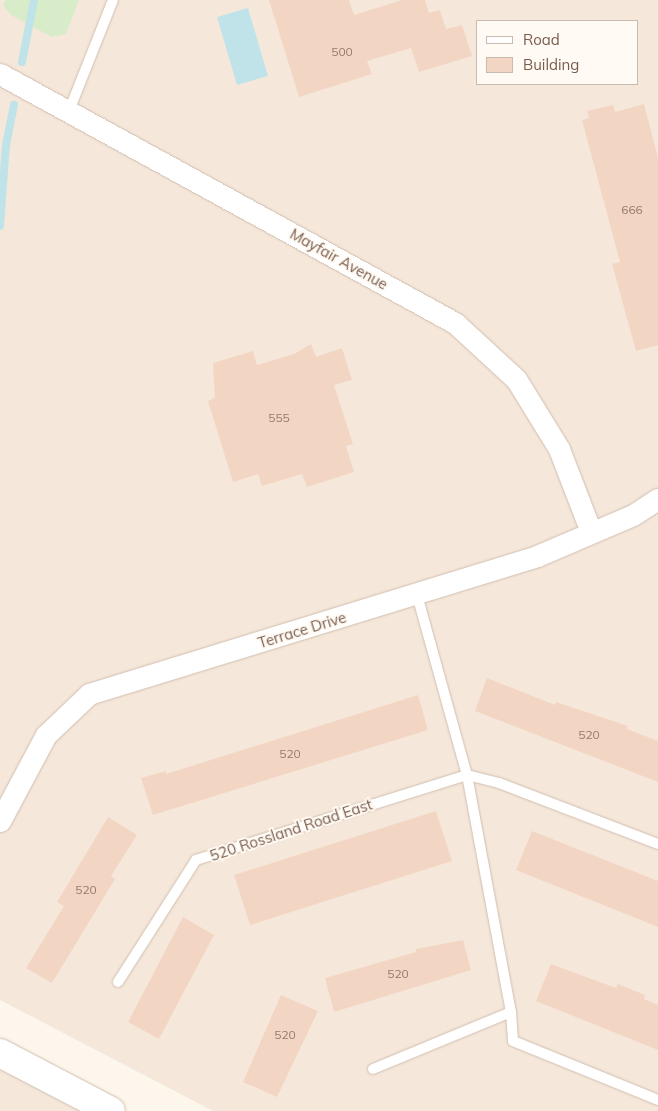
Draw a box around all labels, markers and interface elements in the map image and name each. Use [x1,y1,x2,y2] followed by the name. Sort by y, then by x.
[476,20,638,85] legend
[523,30,560,49] text: Road
[331,45,353,59] house number: 500
[523,55,579,74] text: Building
[621,203,643,217] house number: 666
[287,225,391,293] street label: Mayfair Avenue
[268,411,290,425] house number: 555
[256,608,348,652] street label: Terrace Drive
[578,728,600,742] house number: 520
[279,747,301,761] house number: 520
[207,795,375,865] street label: 520 Rossland Road East
[75,883,97,897] house number: 520
[387,967,409,981] house number: 520
[274,1028,296,1042] house number: 520

